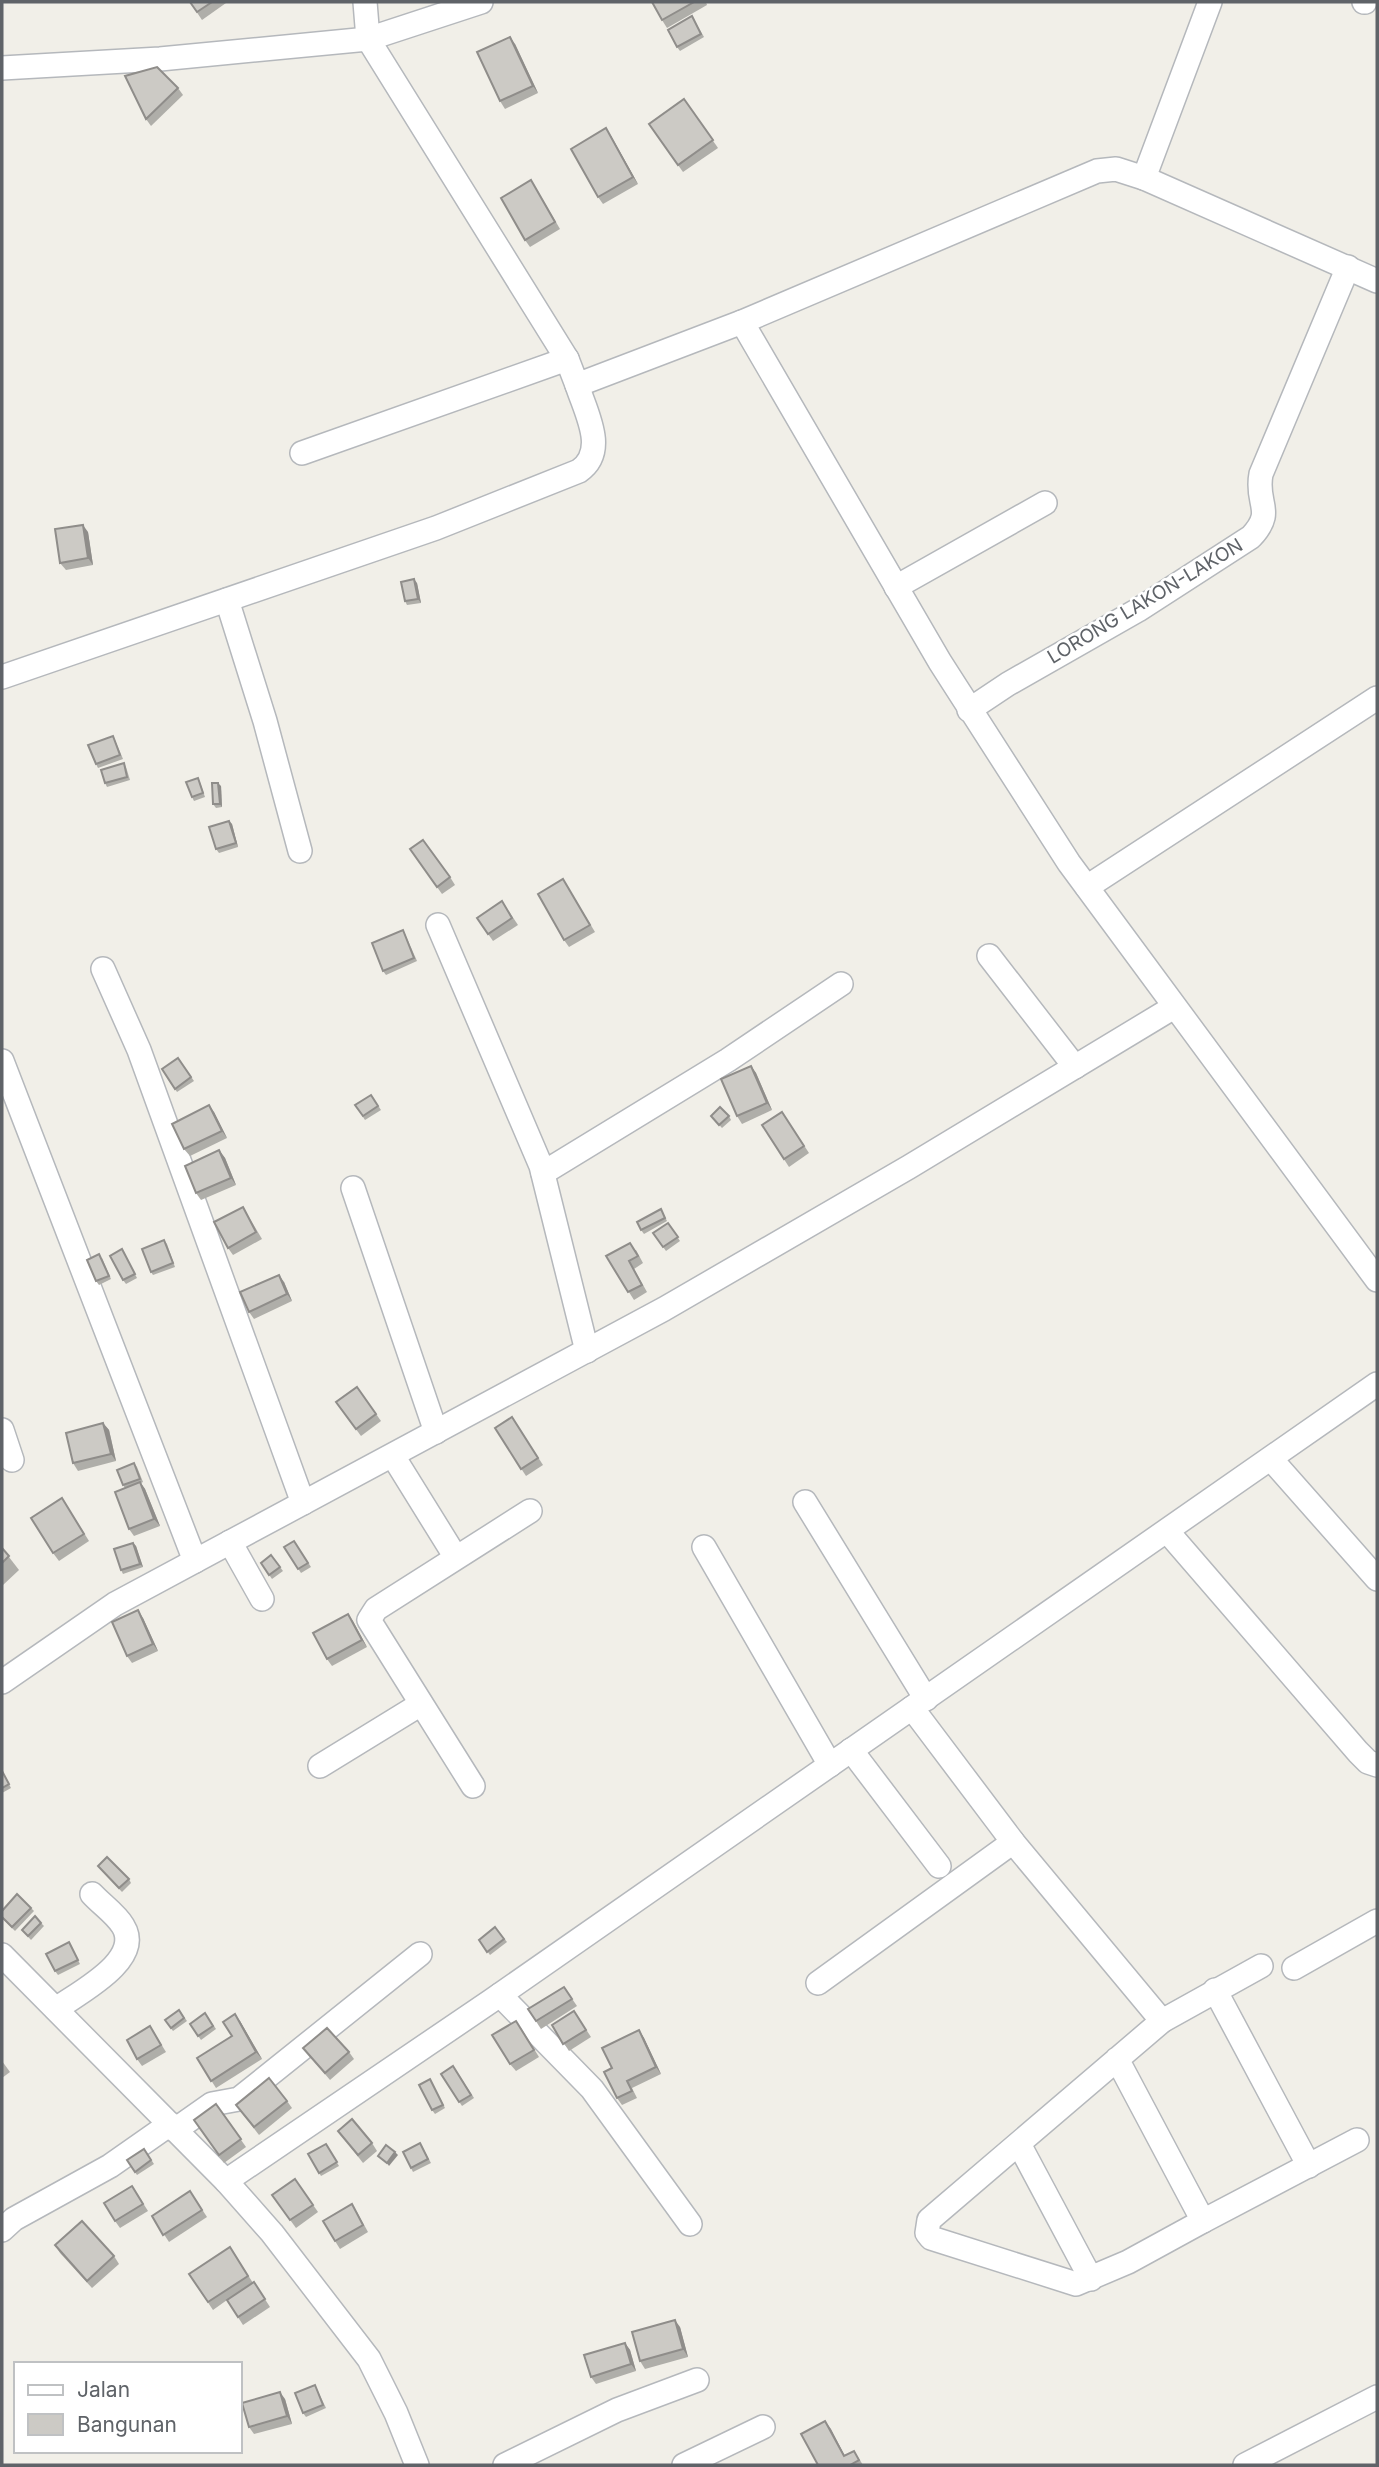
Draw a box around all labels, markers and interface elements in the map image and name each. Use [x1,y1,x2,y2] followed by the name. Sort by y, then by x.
[1043,534,1247,668] street label: LORONG LAKON-LAKON
[14,2362,242,2453] legend
[77,2377,130,2402] text: Jalan
[77,2412,177,2437] text: Bangunan

